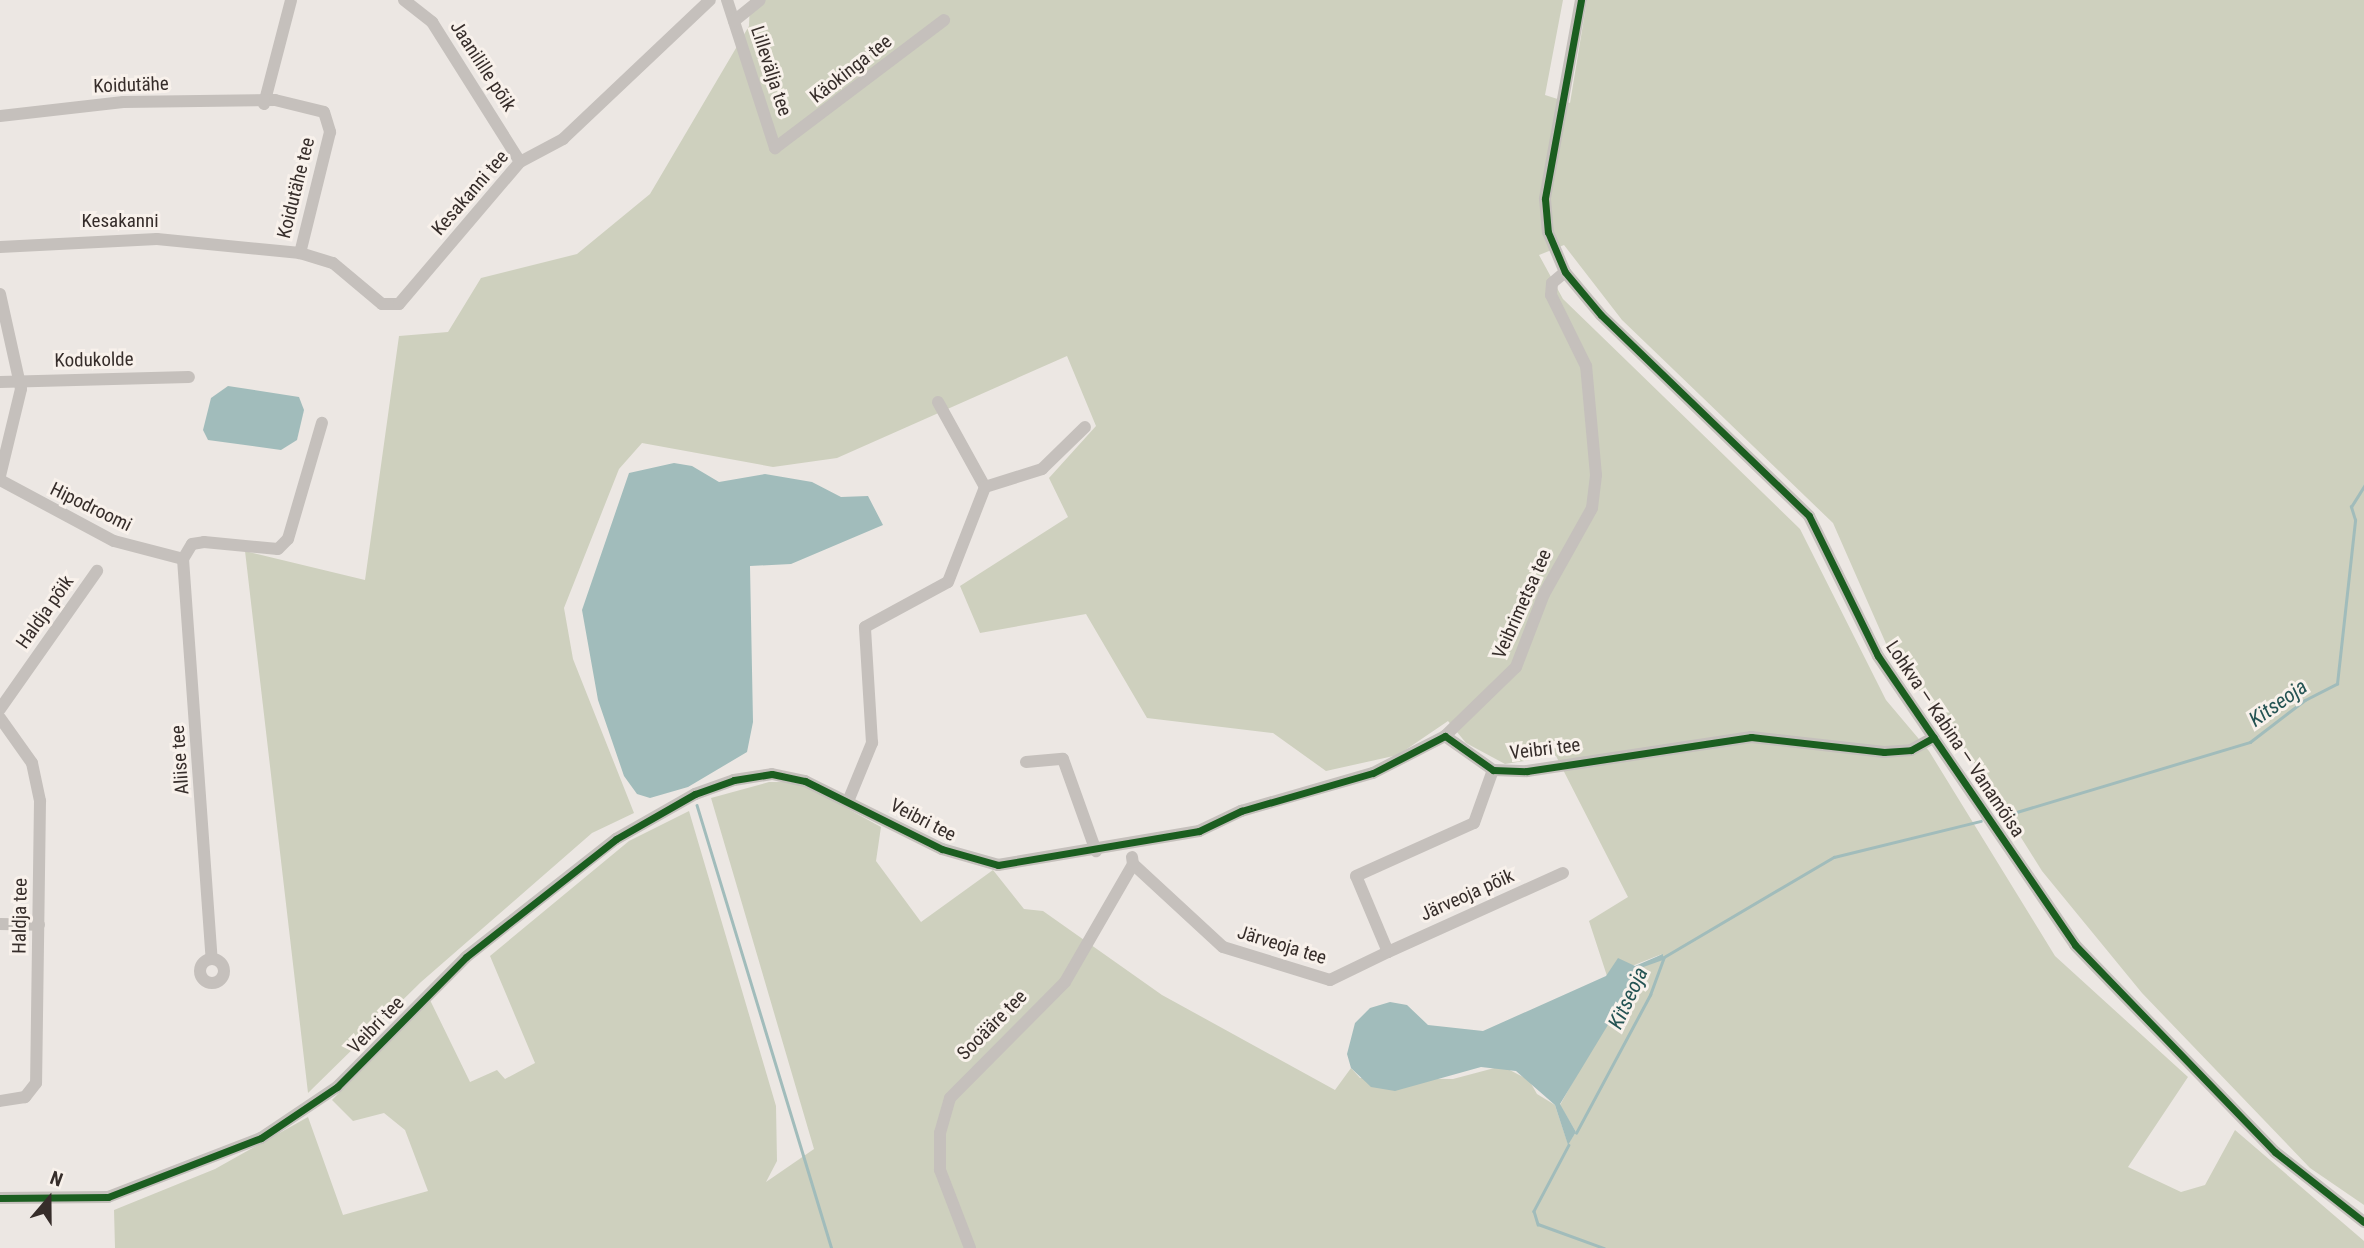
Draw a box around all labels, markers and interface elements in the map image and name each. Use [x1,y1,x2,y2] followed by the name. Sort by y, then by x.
[445,16,521,116] street label: Jaanilille põik
[746,23,796,119] street label: Lillevälja tee
[806,30,896,108] street label: Käokinga tee
[93,72,169,98] street label: Koidutähe
[272,135,320,241] street label: Koidutähe tee
[427,146,513,240] street label: Kesakanni tee
[81,210,159,232] street label: Kesakanni
[54,348,134,372] street label: Kodukolde
[47,478,135,536] street label: Hipodroomi
[1488,546,1556,662] street label: Veibrimetsa tee
[12,571,78,653] street label: Haldja põik
[1881,637,2029,841] street label: Lohkva — Kabina — Vanamõisa
[2244,674,2312,732] water label: Kitseoja
[166,725,194,795] street label: Aliise tee
[1508,733,1582,765] street label: Veibri tee
[886,794,960,846] street label: Veibri tee
[1417,864,1517,926] street label: Järveoja põik
[8,878,32,954] street label: Haldja tee
[1235,921,1329,969] street label: Järveoja tee
[1603,963,1653,1033] water label: Kitseoja
[952,985,1032,1065] street label: Sooääre tee
[343,992,409,1058] street label: Veibri tee
[14,1164,84,1234] north arrow
[47,1166,66,1192] text: N

